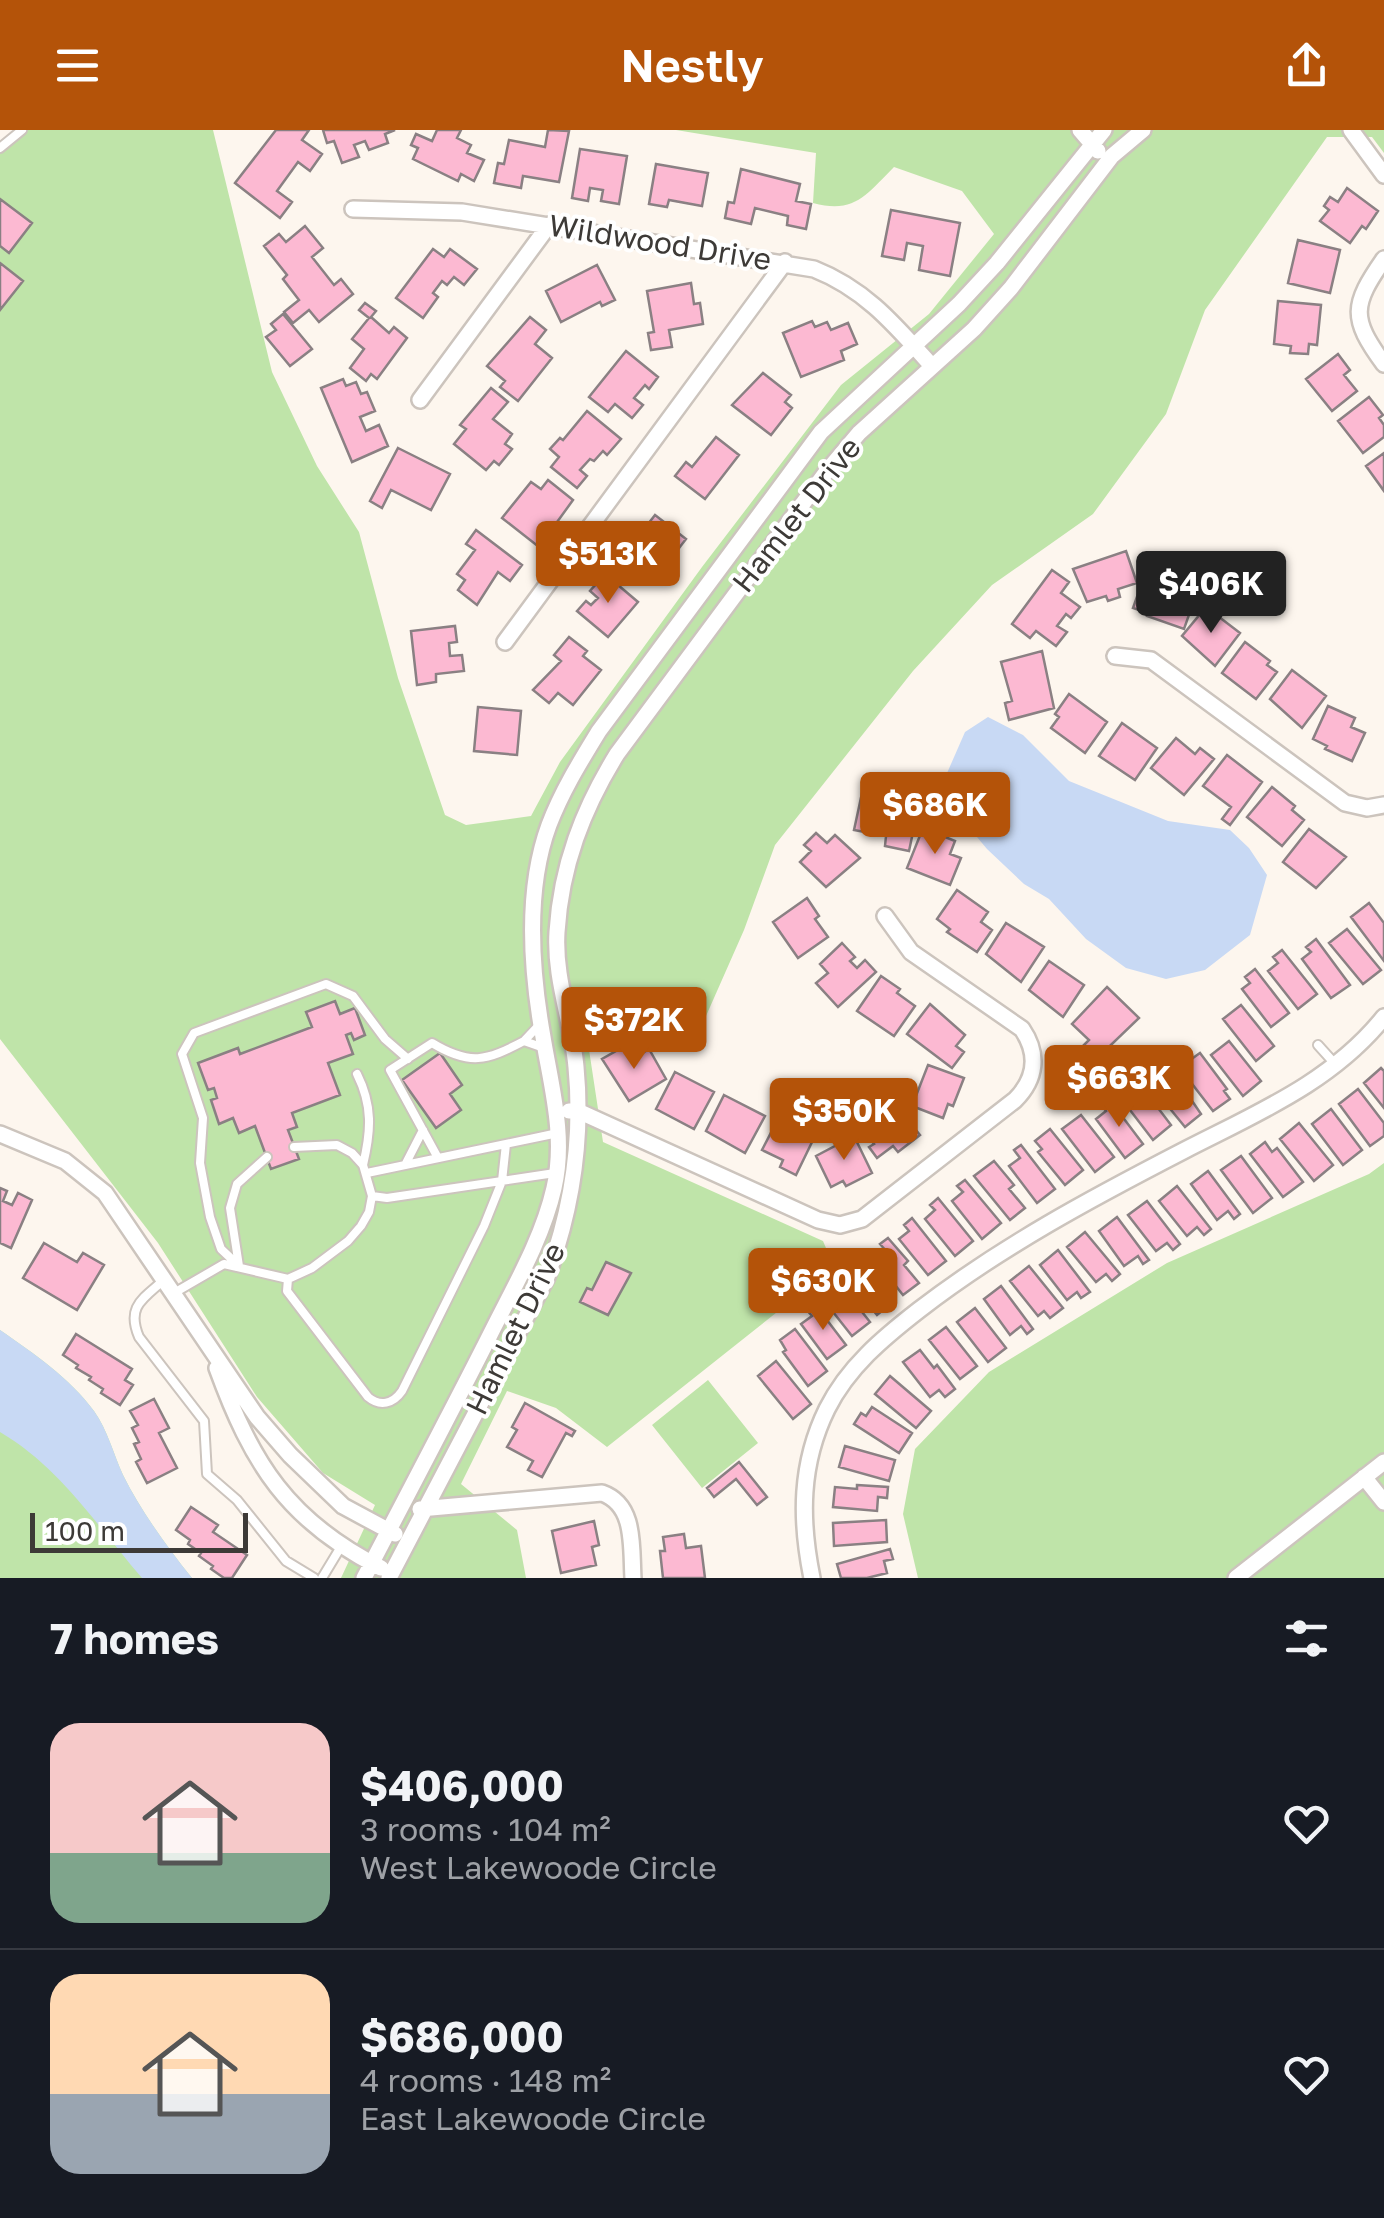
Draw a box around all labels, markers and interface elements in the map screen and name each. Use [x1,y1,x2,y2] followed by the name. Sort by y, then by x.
[50,38,105,93] icon: menu
[620,38,764,92] text: Nestly
[1279,38,1334,93] icon: share
[546,207,774,277] street label: Wildwood Drive
[725,430,868,599] street label: Hamlet Drive
[538,521,678,606] pin: $513K
[558,534,658,572] text: $513K
[1141,551,1281,636] pin: $406K
[1158,564,1264,602] text: $406K
[865,772,1005,857] pin: $686K
[882,785,988,823] text: $686K
[564,987,704,1072] pin: $372K
[583,1000,685,1038] text: $372K
[1049,1045,1189,1130] pin: $663K
[1067,1058,1171,1096] text: $663K
[774,1078,914,1163] pin: $350K
[792,1091,896,1129] text: $350K
[458,1237,572,1420] street label: Hamlet Drive
[753,1248,893,1333] pin: $630K
[770,1261,876,1299] text: $630K
[30,1508,248,1552] scale bar
[45,1514,125,1547] text: 100 m
[1279,1611,1334,1666] icon: filters
[50,1613,219,1663] text: 7 homes
[360,1760,564,1810] text: $406,000
[130,1763,250,1883] icon: home
[1279,1796,1334,1851] icon: heart
[360,1810,611,1848] text: 3 rooms · 104 m²
[360,1848,717,1886] text: West Lakewoode Circle
[360,2011,564,2061] text: $686,000
[130,2014,250,2134] icon: home
[1279,2047,1334,2102] icon: heart
[360,2061,611,2099] text: 4 rooms · 148 m²
[360,2099,706,2137] text: East Lakewoode Circle

